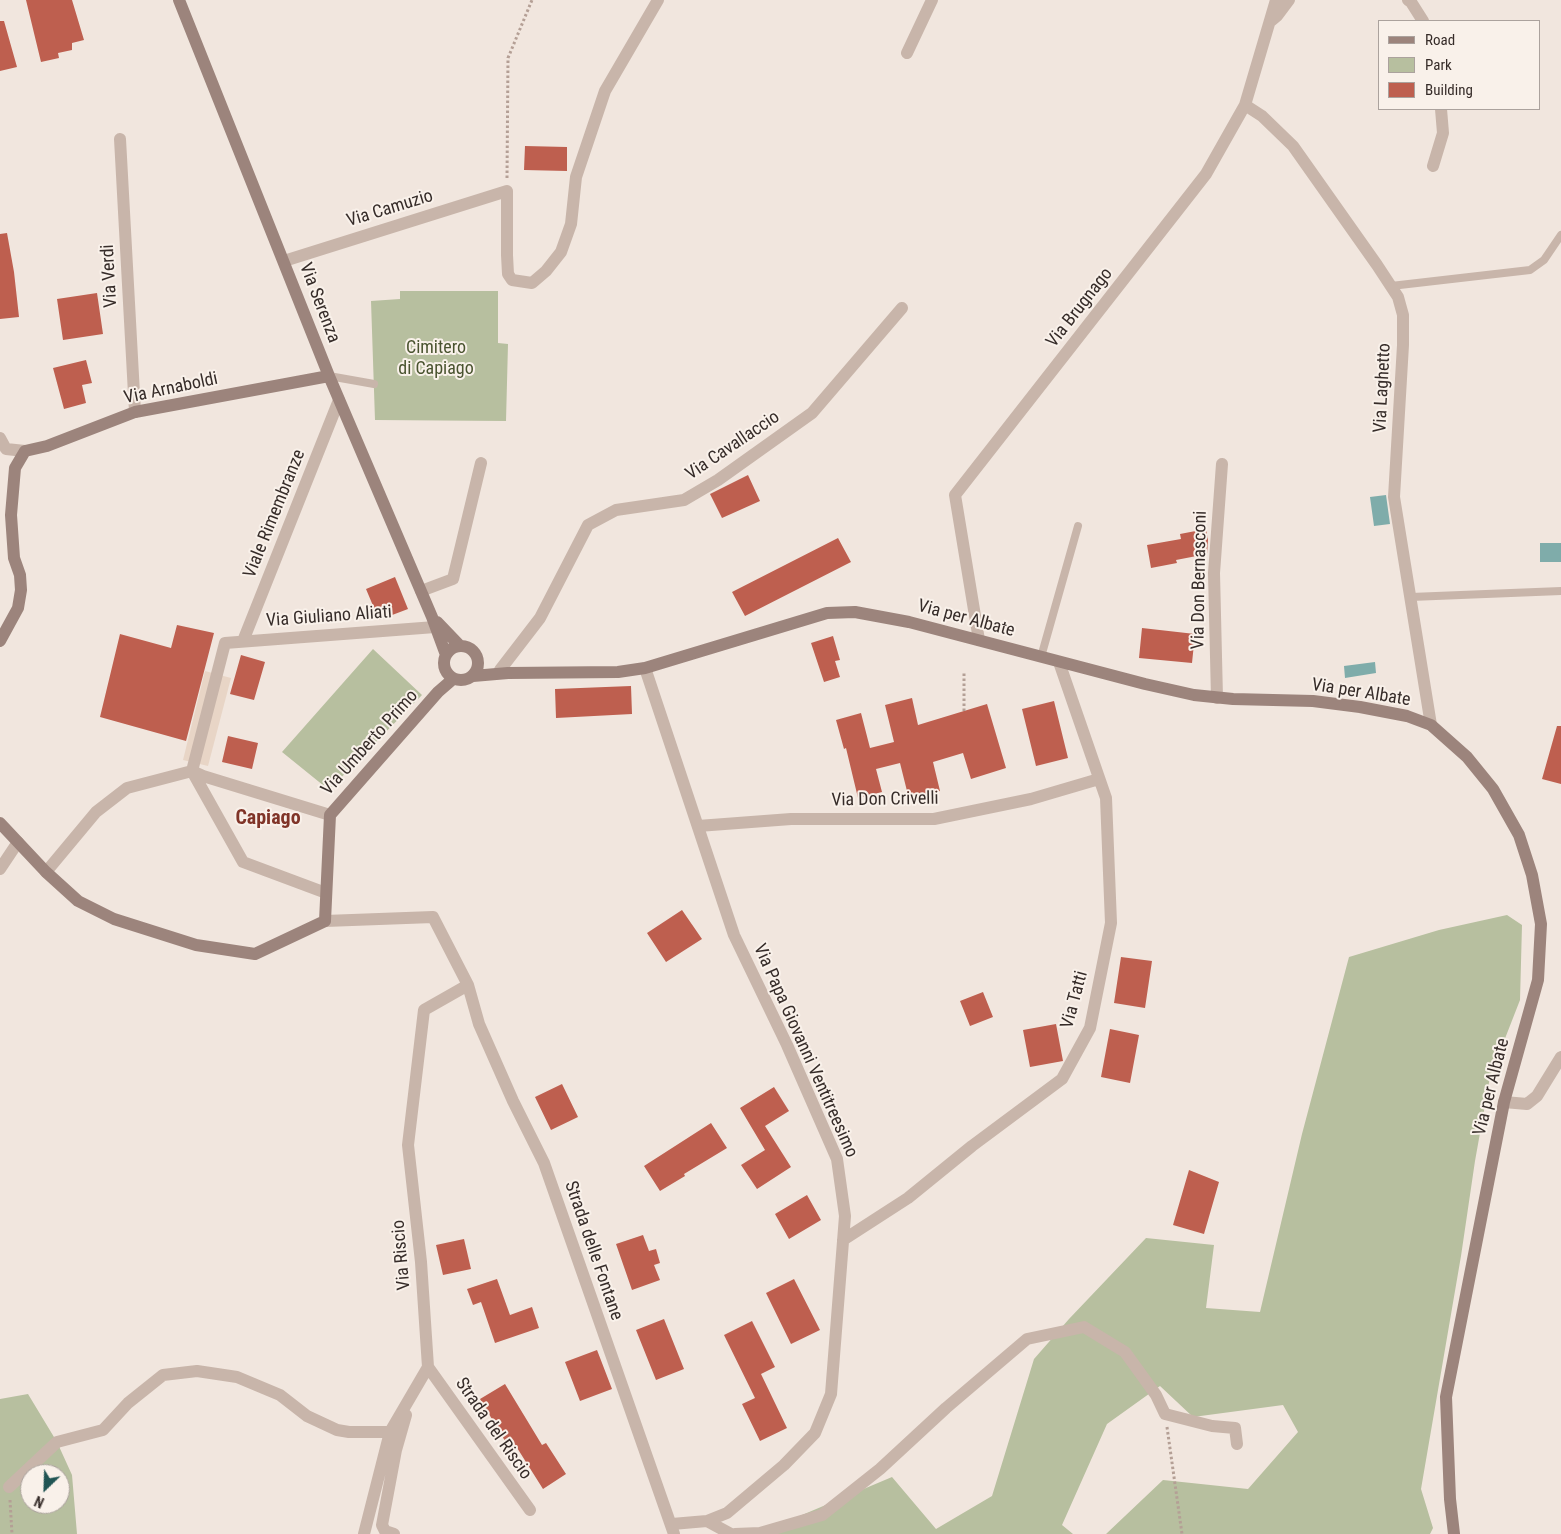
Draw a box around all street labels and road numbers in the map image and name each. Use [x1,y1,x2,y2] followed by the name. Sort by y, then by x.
[344,186,436,232] street label: Via Camuzio
[98,244,122,308] street label: Via Verdi
[294,260,344,346] street label: Via Serenza
[1042,264,1118,352] street label: Via Brugnago
[1370,343,1396,433] street label: Via Laghetto
[122,369,220,409] street label: Via Arnaboldi
[682,407,784,485] street label: Via Cavallaccio
[239,447,311,581] street label: Viale Rimembranze
[1188,511,1212,649] street label: Via Don Bernasconi
[915,596,1017,642] street label: Via per Albate
[265,602,393,632] street label: Via Giuliano Aliati
[1310,675,1412,711] street label: Via per Albate
[317,686,423,800] street label: Via Umberto Primo
[831,788,939,812] street label: Via Don Crivelli
[748,941,862,1161] street label: Via Papa Giovanni Ventitreesimo
[1057,969,1093,1031] street label: Via Tatti
[1469,1036,1515,1138] street label: Via per Albate
[559,1179,627,1323] street label: Strada delle Fontane
[388,1219,416,1291] street label: Via Riscio
[450,1374,536,1484] street label: Strada del Riscio

